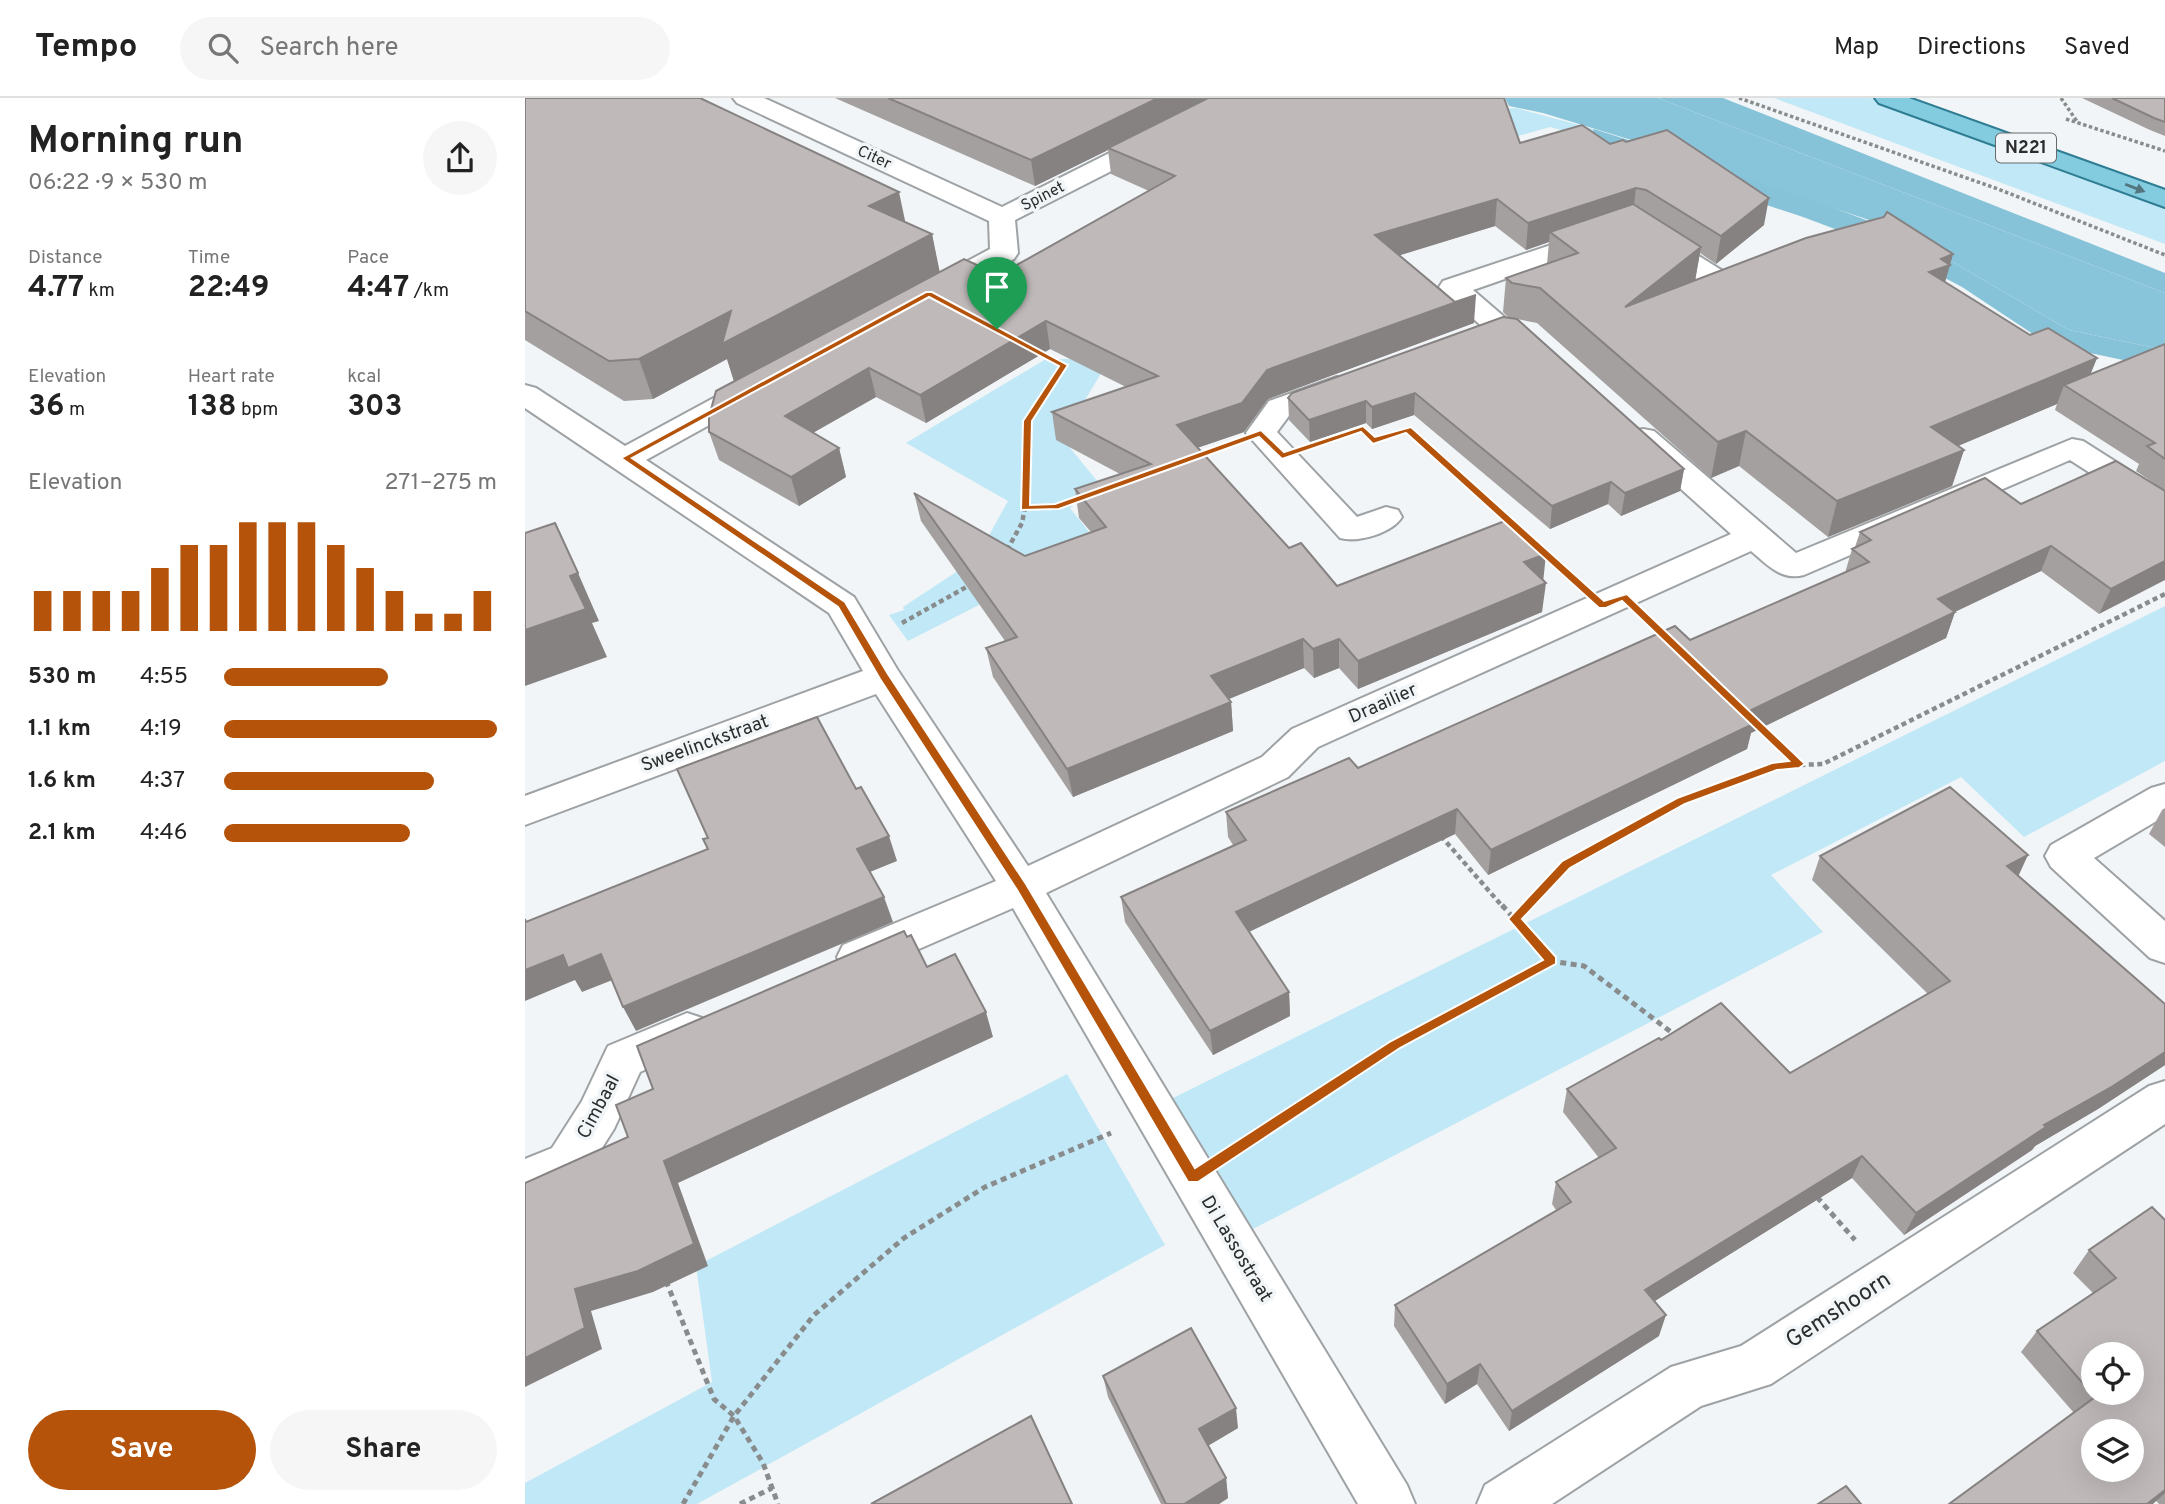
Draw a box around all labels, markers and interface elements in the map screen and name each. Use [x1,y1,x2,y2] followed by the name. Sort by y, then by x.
[180,17,670,80] search box
[35,27,138,69] text: Tempo
[204,29,242,67] icon: search
[260,32,398,65] text: Search here
[1834,33,1879,63] text: Map
[1917,33,2026,63] text: Directions
[2064,33,2130,63] text: Saved
[28,118,244,167] text: Morning run
[423,121,497,195] button: share
[1996,134,2056,162] road number: N221
[854,141,894,175] street label: Citer
[28,169,208,198] text: 06:22 · 9 × 530 m
[1018,178,1068,216] street label: Spinet
[2125,182,2146,193] one-way arrow
[28,246,103,270] text: Distance
[188,246,230,270] text: Time
[347,246,389,270] text: Pace
[967,257,1027,329] pin
[978,268,1016,306] icon: arrive
[28,270,84,307] text: 4.77
[188,270,269,307] text: 22:49
[347,270,409,307] text: 4:47
[84,279,115,303] text: km
[409,279,449,303] text: /km
[28,365,106,389] text: Elevation
[188,365,275,389] text: Heart rate
[347,365,381,389] text: kcal
[28,389,64,426] text: 36
[188,389,237,426] text: 138
[347,389,403,426] text: 303
[64,398,85,422] text: m
[237,398,278,422] text: bpm
[28,469,123,498] text: Elevation
[384,469,497,498] text: 271–275 m
[28,663,97,692] text: 530 m
[140,663,188,692] text: 4:55
[1345,678,1422,730] street label: Draailier
[638,710,772,778] street label: Sweelinckstraat
[28,715,91,744] text: 1.1 km
[140,715,182,744] text: 4:19
[28,767,96,796] text: 1.6 km
[140,767,185,796] text: 4:37
[28,819,96,848] text: 2.1 km
[140,819,187,848] text: 4:46
[572,1071,626,1143] street label: Cimbaal
[1195,1191,1277,1307] street label: Di Lassostraat
[1781,1266,1897,1356] street label: Gemshoorn
[2081,1342,2144,1482] map controls
[2081,1342,2144,1405] button: locate
[28,1410,256,1490] button: Save
[270,1410,497,1490] button: Share
[2081,1419,2144,1482] button: layers

